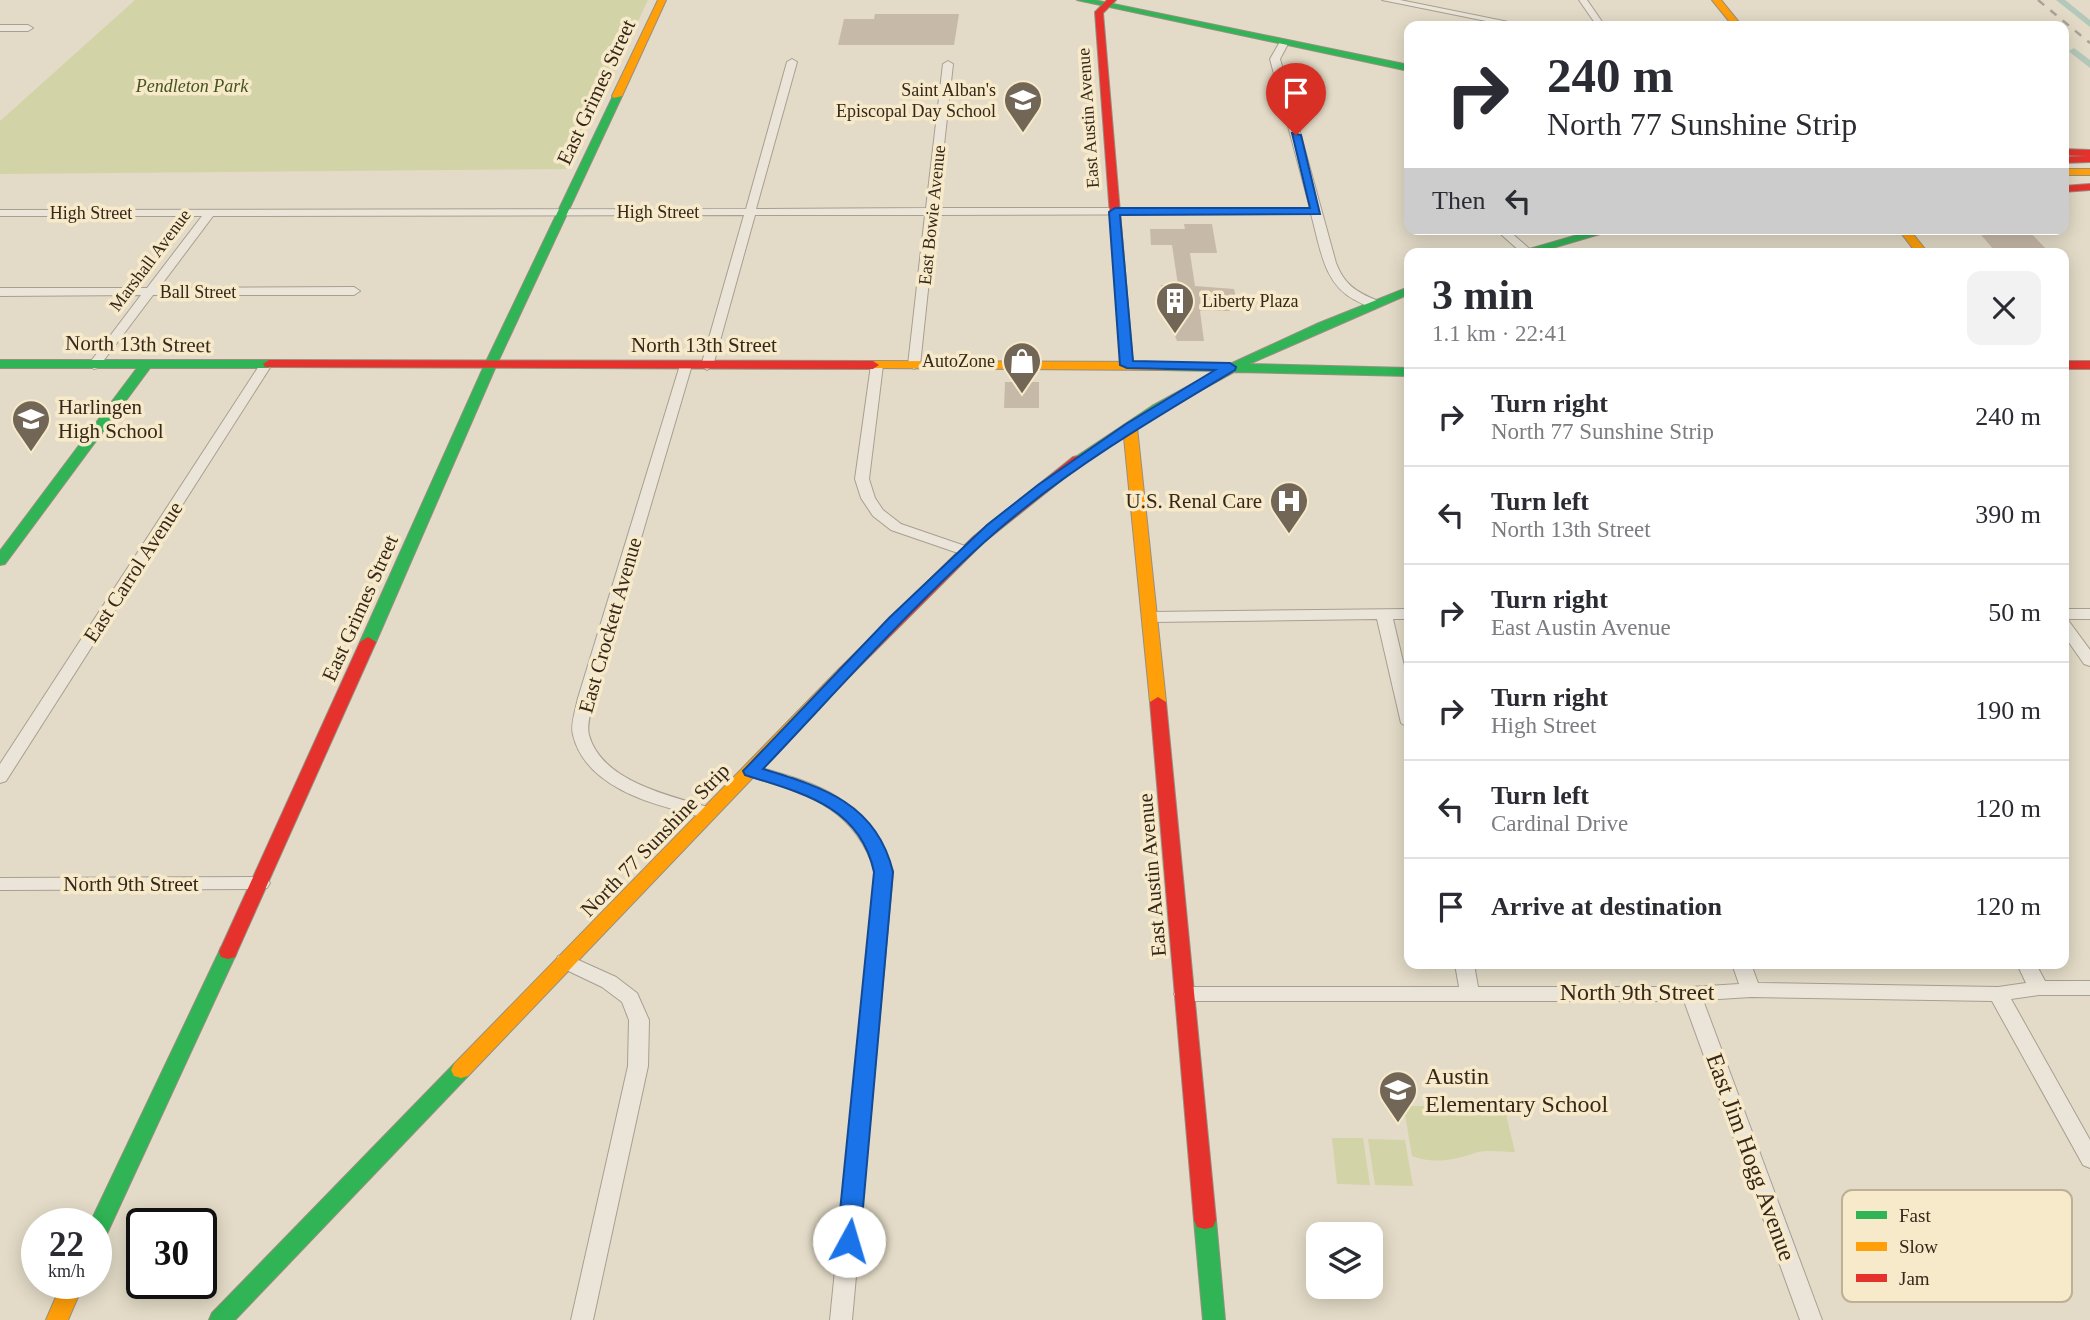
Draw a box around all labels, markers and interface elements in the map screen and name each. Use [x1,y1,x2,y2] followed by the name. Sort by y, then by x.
[552,15,640,168] street label: East Grimes Street
[1073,47,1103,189] street label: East Austin Avenue
[1547,48,1674,103] text: 240 m
[1432,49,1523,140] icon: right
[1266,63,1326,135] pin
[1277,74,1315,112] icon: arrive
[135,76,249,96] park label: Pendleton Park
[1002,79,1044,134] school or university icon: Saint Alban's Episcopal Day School
[836,80,996,121] place label: Saint Alban's Episcopal Day School
[1547,106,1857,142] text: North 77 Sunshine Strip
[915,144,949,286] street label: East Bowie Avenue
[1499,182,1537,220] icon: left
[1432,186,1485,215] text: Then
[617,202,699,222] street label: High Street
[50,203,132,223] street label: High Street
[105,205,195,315] street label: Marshall Avenue
[1967,271,2041,345] button: close
[1432,272,1534,318] text: 3 min
[1154,280,1196,335] building icon: Liberty Plaza
[160,282,236,302] street label: Ball Street
[1202,291,1298,311] place label: Liberty Plaza
[1432,321,1567,346] text: 1.1 km · 22:41
[65,331,211,357] street label: North 13th Street
[631,333,777,357] street label: North 13th Street
[1001,340,1043,395] shop icon: AutoZone
[922,351,995,371] place label: AutoZone
[1491,389,1608,418] text: Turn right
[58,395,164,443] place label: Harlingen High School
[10,398,52,453] school or university icon: Harlingen High School
[1432,398,1470,436] icon: right
[1975,402,2041,431] text: 240 m
[1491,419,1714,444] text: North 77 Sunshine Strip
[1268,480,1310,535] hospital icon: U.S. Renal Care
[1491,487,1589,516] text: Turn left
[1126,489,1262,513] place label: U.S. Renal Care
[1432,496,1470,534] icon: left
[79,497,187,647] street label: East Carrol Avenue
[1975,500,2041,529] text: 390 m
[1491,517,1651,542] text: North 13th Street
[317,531,403,685] street label: East Grimes Street
[573,534,647,716] street label: East Crockett Avenue
[1491,585,1608,614] text: Turn right
[1432,594,1470,632] icon: right
[1988,598,2041,627] text: 50 m
[1491,615,1671,640] text: East Austin Avenue
[1491,683,1608,712] text: Turn right
[1432,692,1470,730] icon: right
[1975,696,2041,725] text: 190 m
[1491,713,1596,738] text: High Street
[576,758,734,922] street label: North 77 Sunshine Strip
[1491,781,1589,810] text: Turn left
[1432,790,1470,828] icon: left
[1133,792,1171,958] street label: East Austin Avenue
[1975,794,2041,823] text: 120 m
[1491,811,1628,836] text: Cardinal Drive
[63,872,199,896] street label: North 9th Street
[1432,888,1470,926] icon: arrive
[1491,892,1722,921] text: Arrive at destination
[1975,892,2041,921] text: 120 m
[1560,979,1715,1005] street label: North 9th Street
[1701,1050,1801,1264] street label: East Jim Hogg Avenue
[1425,1063,1609,1117] place label: Austin Elementary School
[1377,1069,1419,1124] school or university icon: Austin Elementary School
[1842,1190,2072,1302] legend
[812,1204,886,1278] position arrow
[1899,1205,1931,1226] text: Fast
[126,1208,217,1299] speed limit sign: 30
[1306,1222,1383,1299] map controls
[1306,1222,1383,1299] button: layers
[49,1225,84,1264] text: 22
[1899,1236,1938,1257] text: Slow
[48,1261,85,1281] text: km/h
[1899,1268,1930,1289] text: Jam

